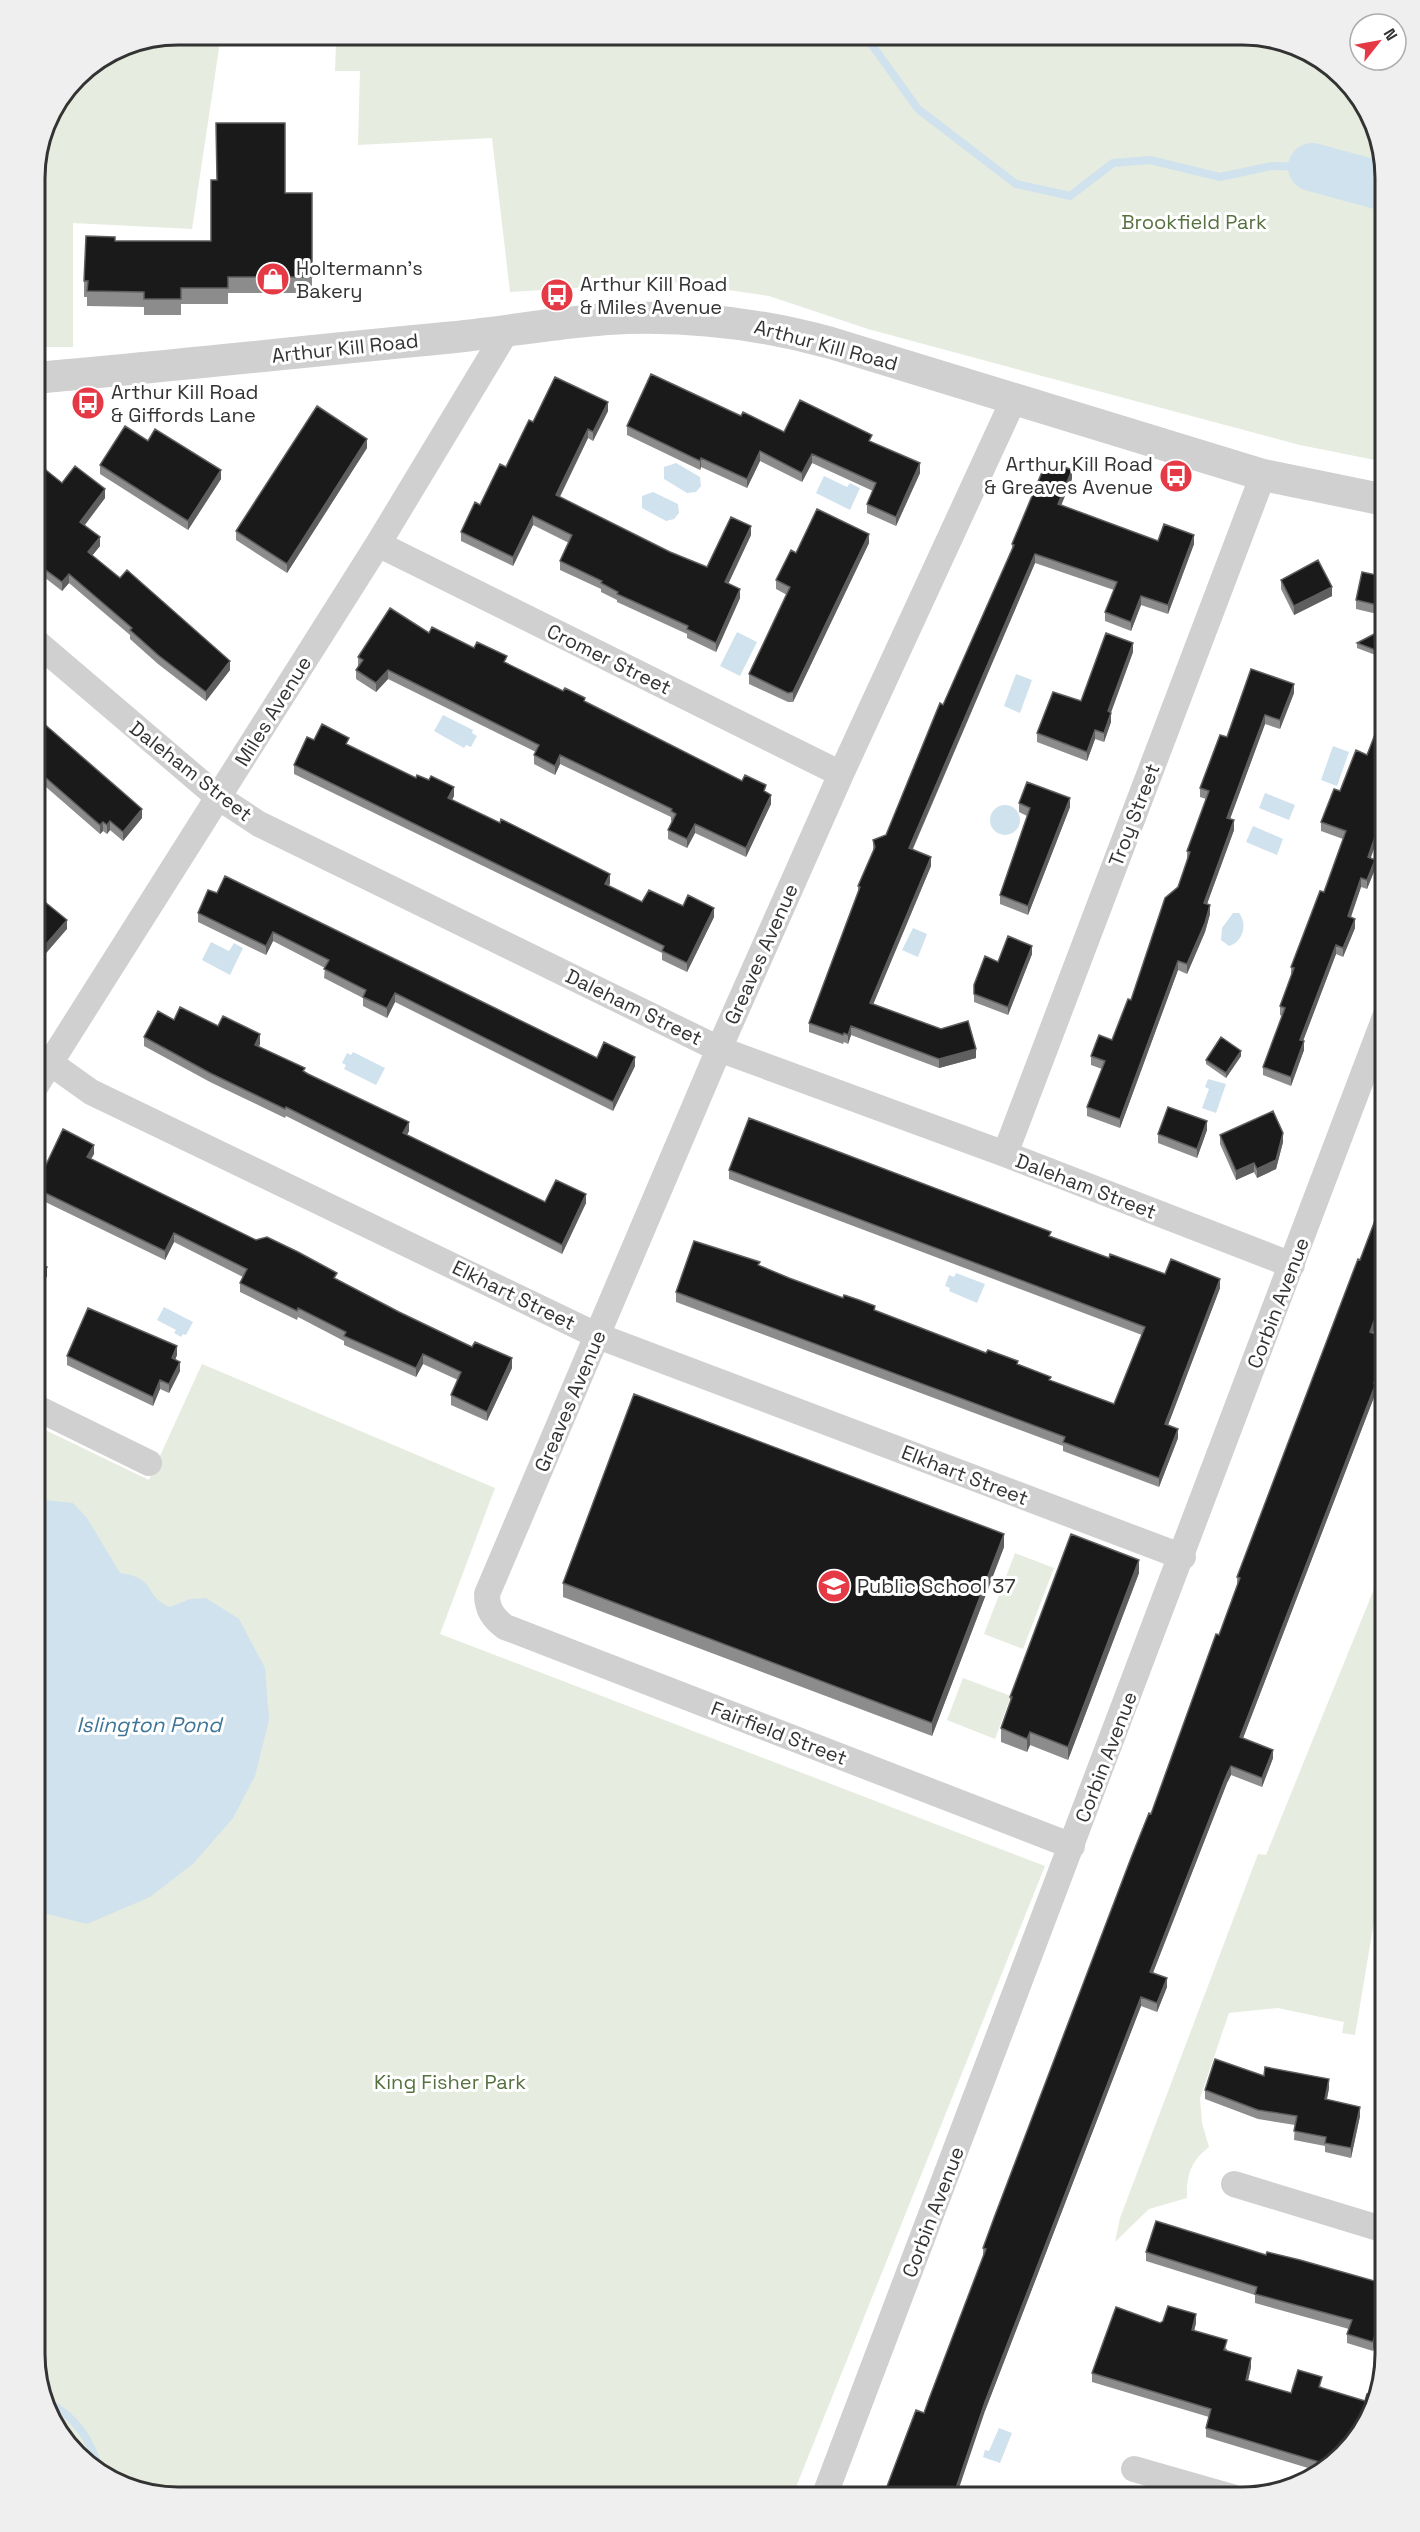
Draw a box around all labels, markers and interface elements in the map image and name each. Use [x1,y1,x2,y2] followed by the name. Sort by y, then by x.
[1348,12,1408,72] north arrow
[1379,25,1402,45] text: N
[1121,209,1267,235] park label: Brookfield Park
[296,255,423,304] place label: Holtermann's Bakery
[255,261,291,297] shop icon: Holtermann's Bakery
[580,271,728,320] place label: Arthur Kill Road & Miles Avenue
[539,277,575,313] bus stop icon: Arthur Kill Road & Miles Avenue
[751,313,901,377] street label: Arthur Kill Road
[270,327,420,369] street label: Arthur Kill Road
[111,379,259,428] place label: Arthur Kill Road & Giffords Lane
[70,385,106,421] bus stop icon: Arthur Kill Road & Giffords Lane
[984,451,1153,500] place label: Arthur Kill Road & Greaves Avenue
[1158,458,1194,494] bus stop icon: Arthur Kill Road & Greaves Avenue
[543,618,675,700] street label: Cromer Street
[229,651,317,771] street label: Miles Avenue
[124,715,258,827] street label: Daleham Street
[1102,760,1166,870] street label: Troy Street
[718,880,804,1028] street label: Greaves Avenue
[561,963,707,1051] street label: Daleham Street
[1012,1147,1160,1225] street label: Daleham Street
[1241,1234,1315,1372] street label: Corbin Avenue
[448,1254,580,1336] street label: Elkhart Street
[528,1326,612,1476] street label: Greaves Avenue
[898,1439,1032,1511] street label: Elkhart Street
[816,1568,852,1604] school or university icon: Public School 37
[857,1573,1016,1599] place label: Public School 37
[1069,1688,1143,1826] street label: Corbin Avenue
[707,1695,851,1771] street label: Fairfield Street
[76,1711,224,1738] water label: Islington Pond
[374,2069,526,2095] park label: King Fisher Park
[896,2143,970,2281] street label: Corbin Avenue

